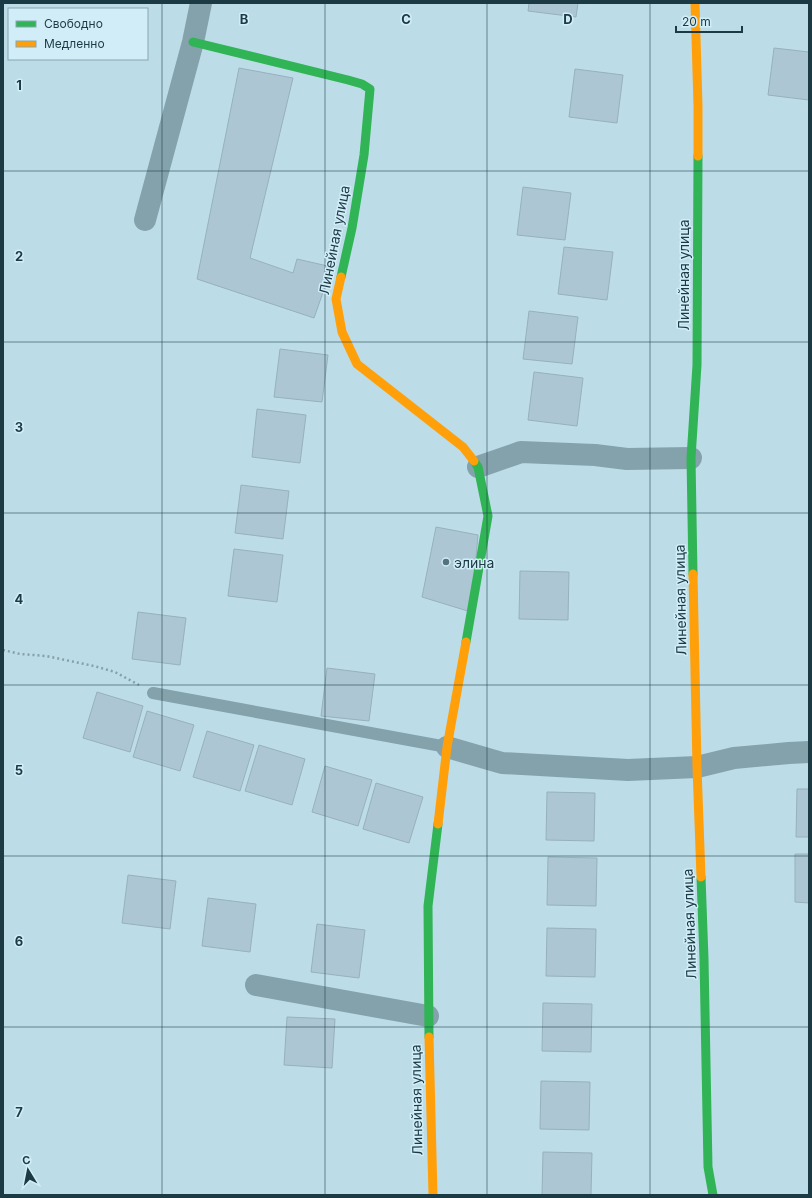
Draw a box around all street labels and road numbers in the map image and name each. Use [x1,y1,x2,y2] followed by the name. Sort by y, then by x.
[315,184,353,296] street label: Линейная улица
[675,219,692,331] street label: Линейная улица
[671,544,689,656] street label: Линейная улица
[679,868,699,980] street label: Линейная улица
[407,1044,425,1156] street label: Линейная улица

